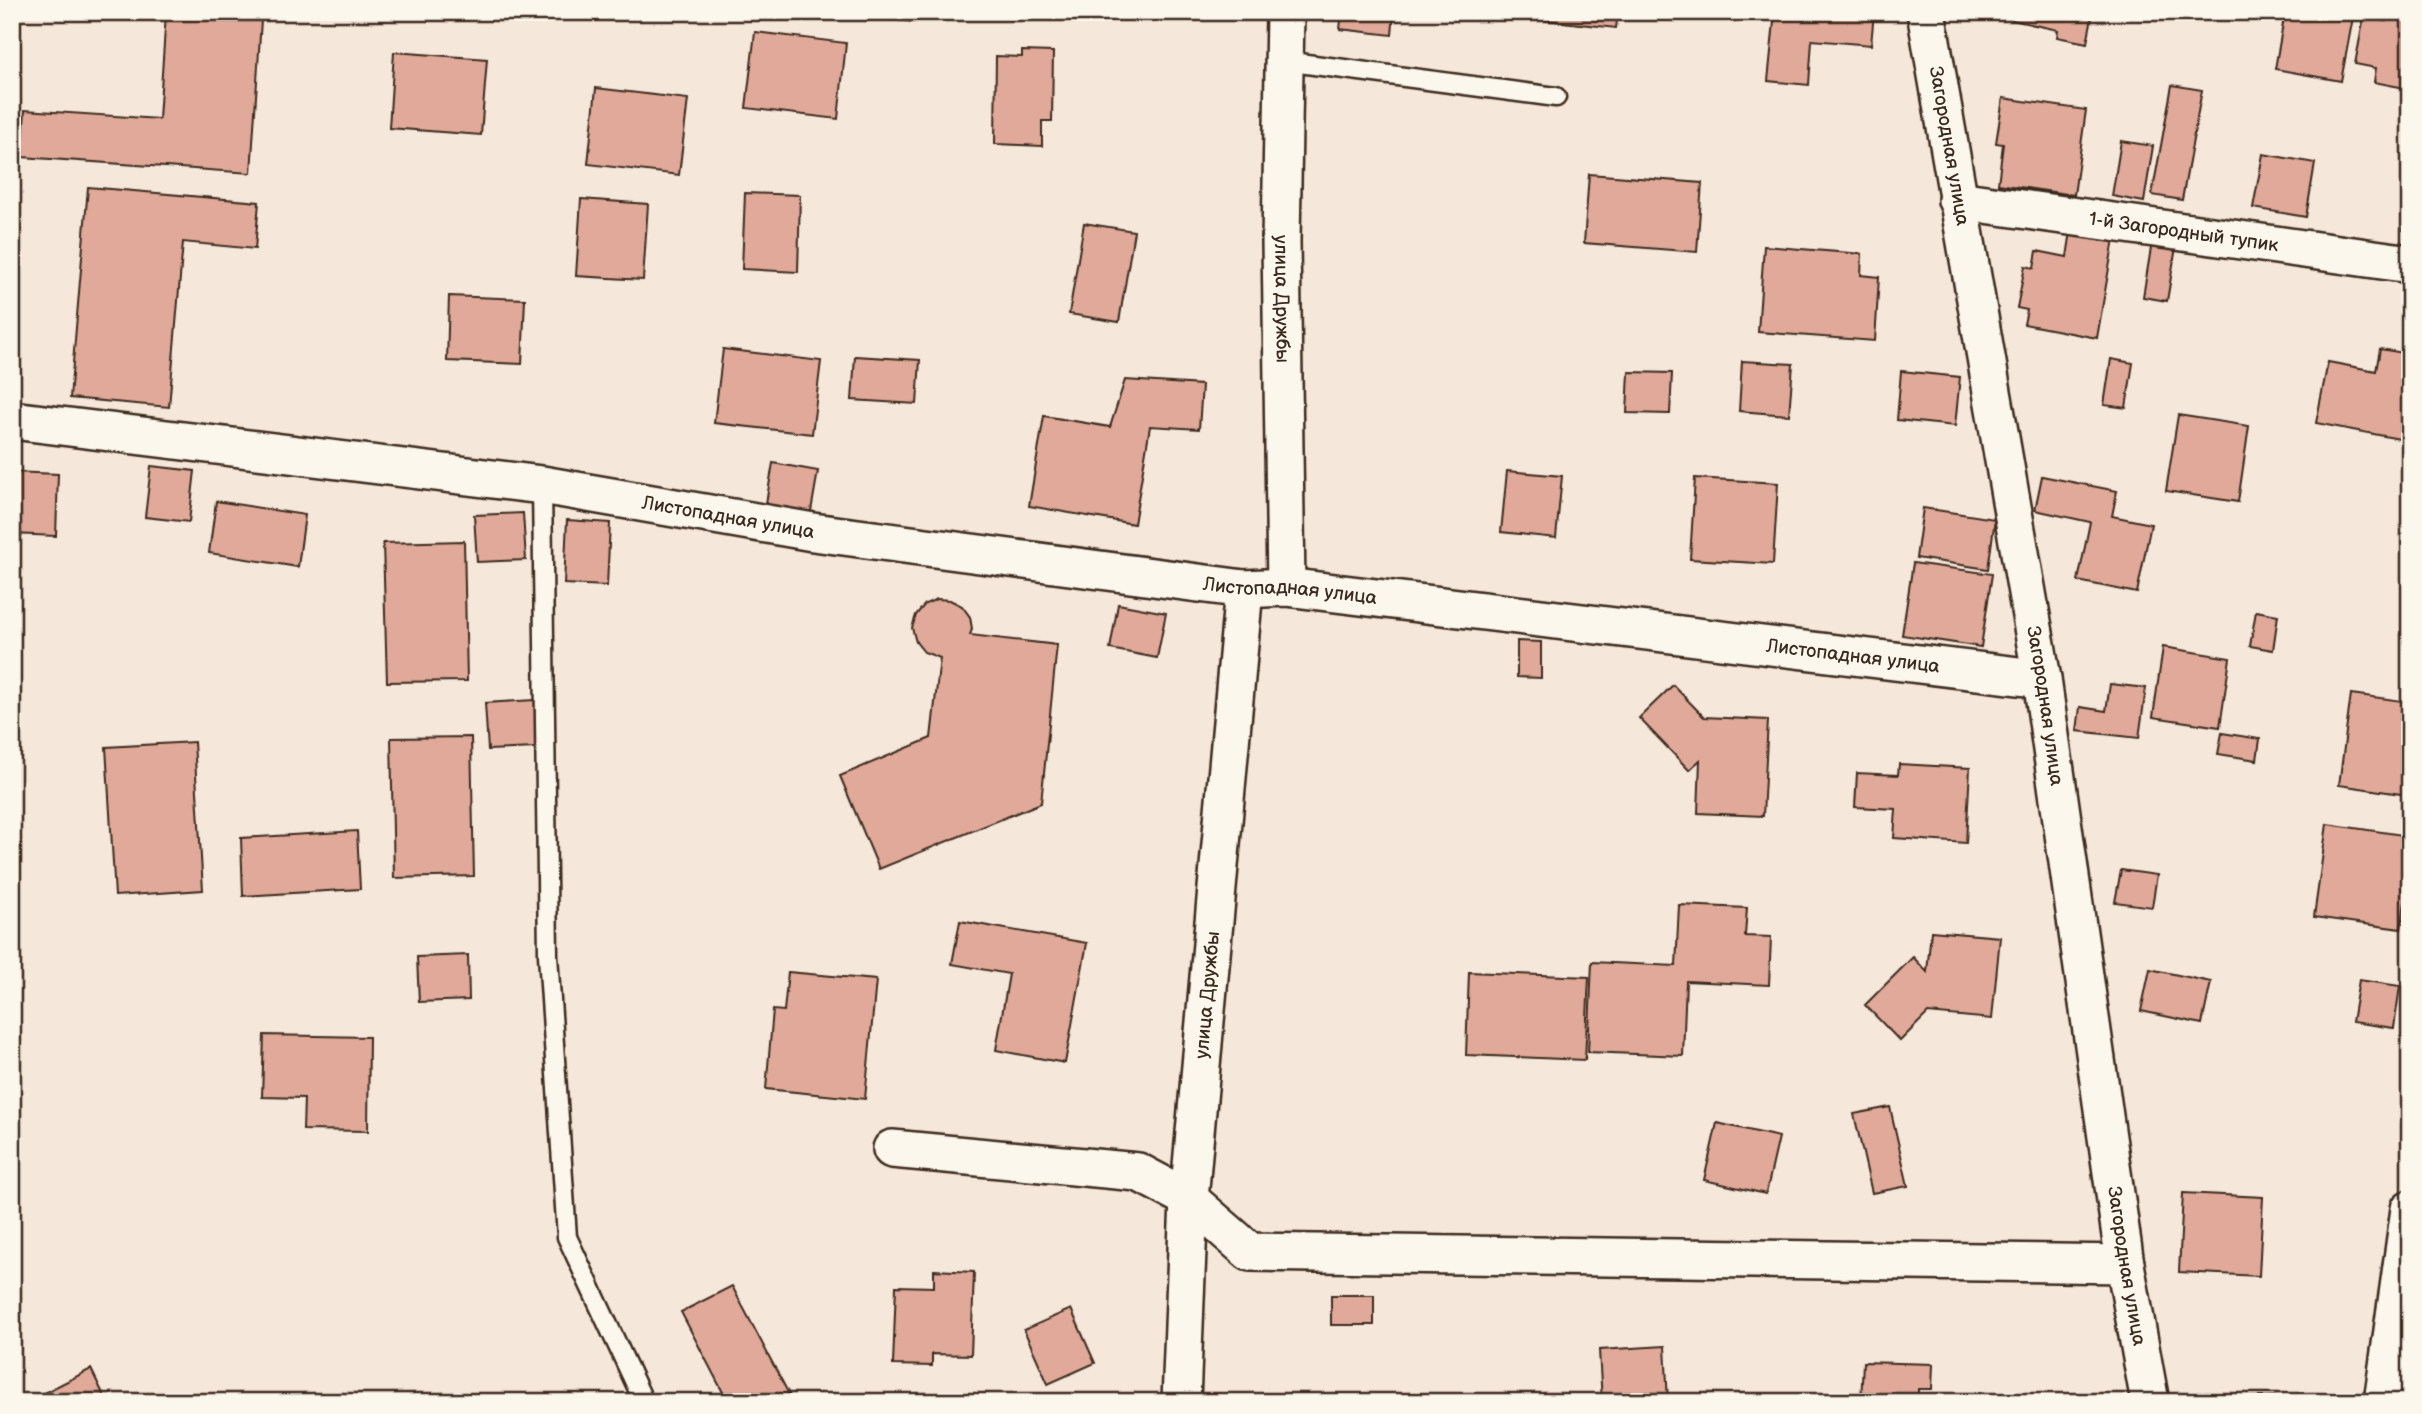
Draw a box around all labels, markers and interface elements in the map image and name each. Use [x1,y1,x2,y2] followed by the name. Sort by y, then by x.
[1924,65,1974,227] street label: Загородная улица
[2088,207,2280,257] street label: 1-й Загородный тупик
[1269,235,1294,363] street label: улица Дружбы
[639,491,816,544] street label: Листопадная улица
[1201,572,1378,609] street label: Листопадная улица
[2021,624,2069,787] street label: Загородная улица
[1764,634,1941,678] street label: Листопадная улица
[1190,930,1225,1060] street label: улица Дружбы
[2103,1185,2151,1347] street label: Загородная улица

